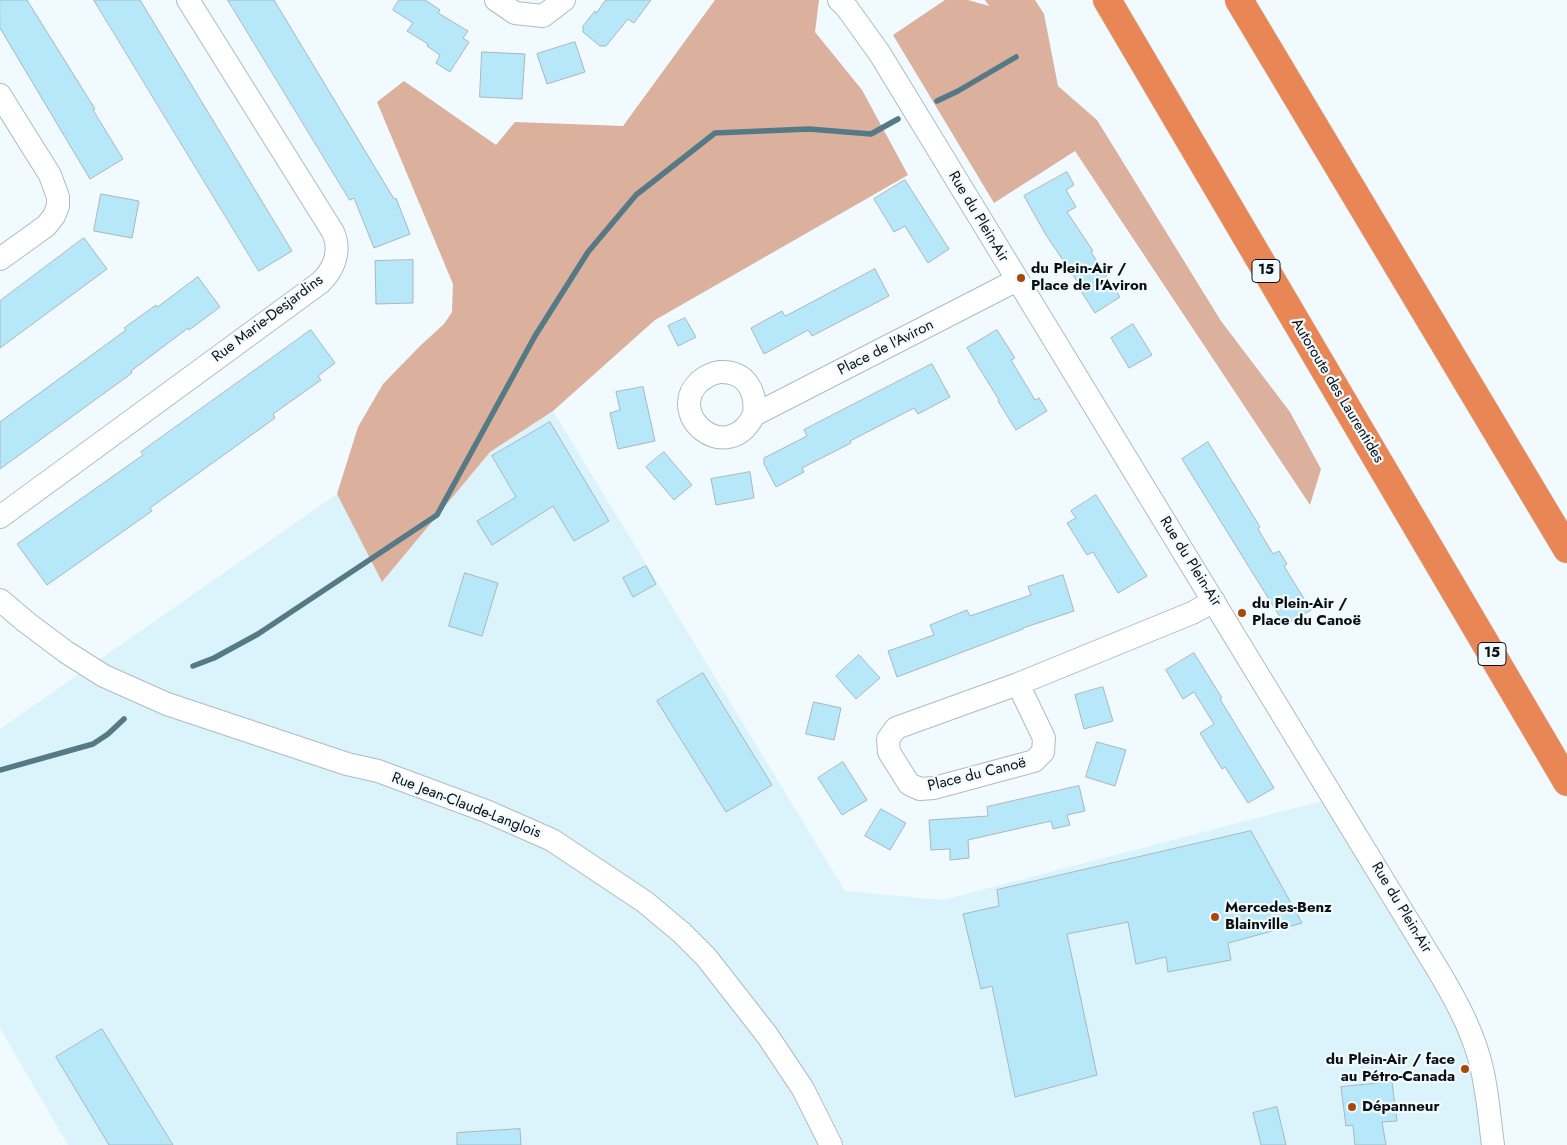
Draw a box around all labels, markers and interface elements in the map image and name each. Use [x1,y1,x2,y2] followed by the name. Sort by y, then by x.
[944,168,1012,266] street label: Rue du Plein-Air
[1031,260,1147,295] place label: du Plein-Air / Place de l'Aviron
[1252,260,1280,282] road number: 15
[209,271,327,367] street label: Rue Marie-Desjardins
[1015,272,1027,284] marker: du Plein-Air / Place de l'Aviron
[835,316,937,380] street label: Place de l'Aviron
[1287,316,1387,466] street label: Autoroute des Laurentides
[1155,514,1225,610] street label: Rue du Plein-Air
[1252,595,1361,630] place label: du Plein-Air / Place du Canoë
[1236,607,1248,619] marker: du Plein-Air / Place du Canoë
[1478,642,1506,666] road number: 15
[926,754,1028,796] street label: Place du Canoë
[389,769,543,843] street label: Rue Jean-Claude-Langlois
[1367,859,1435,957] street label: Rue du Plein-Air
[1225,899,1332,934] place label: Mercedes-Benz Blainville
[1209,911,1221,923] marker: Mercedes-Benz Blainville
[1326,1051,1455,1086] place label: du Plein-Air / face au Pétro-Canada
[1459,1063,1471,1075] marker: du Plein-Air / face au Pétro-Canada
[1362,1098,1440,1116] place label: Dépanneur
[1346,1101,1358,1113] marker: Dépanneur

